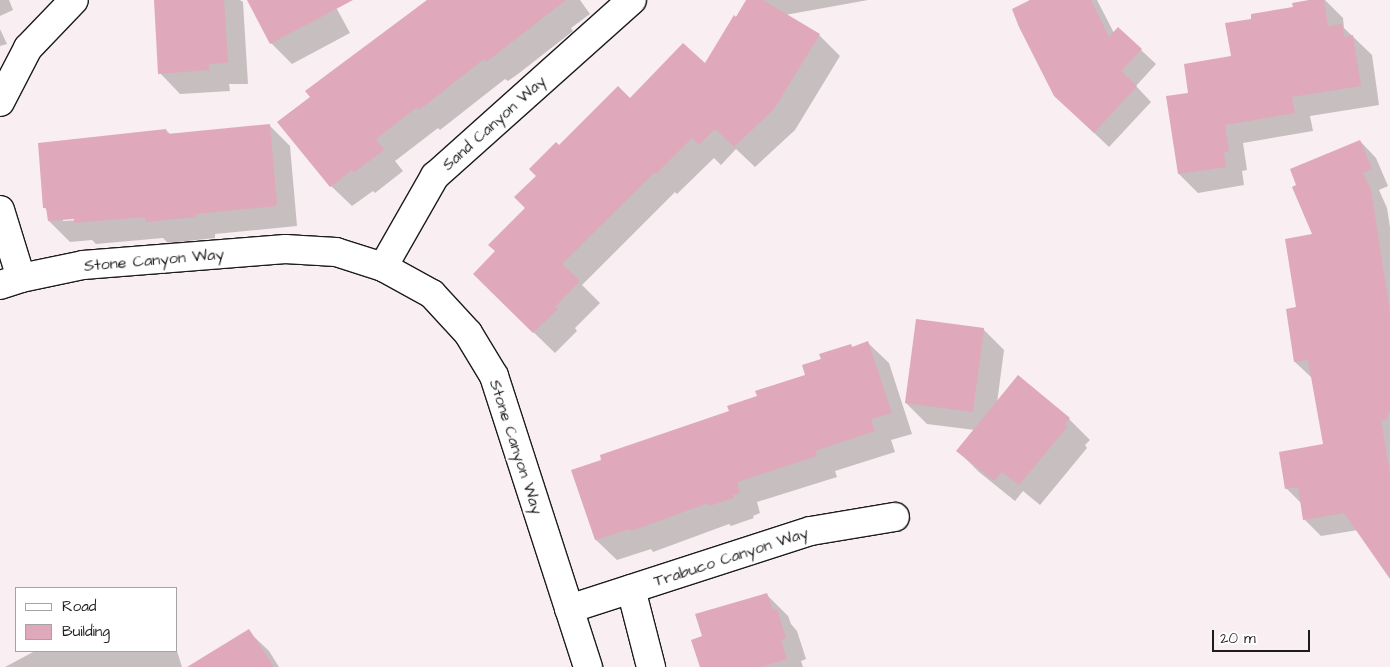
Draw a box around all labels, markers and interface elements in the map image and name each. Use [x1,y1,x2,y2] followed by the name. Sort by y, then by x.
[438,71,550,175] street label: Sand Canyon Way
[83,244,225,276] street label: Stone Canyon Way
[485,377,547,517] street label: Stone Canyon Way
[651,523,811,591] street label: Trabuco Canyon Way
[15,587,178,652] legend
[62,596,96,617] text: Road
[1215,620,1312,652] scale bar
[62,621,110,642] text: Building
[1220,628,1256,649] text: 20 m

